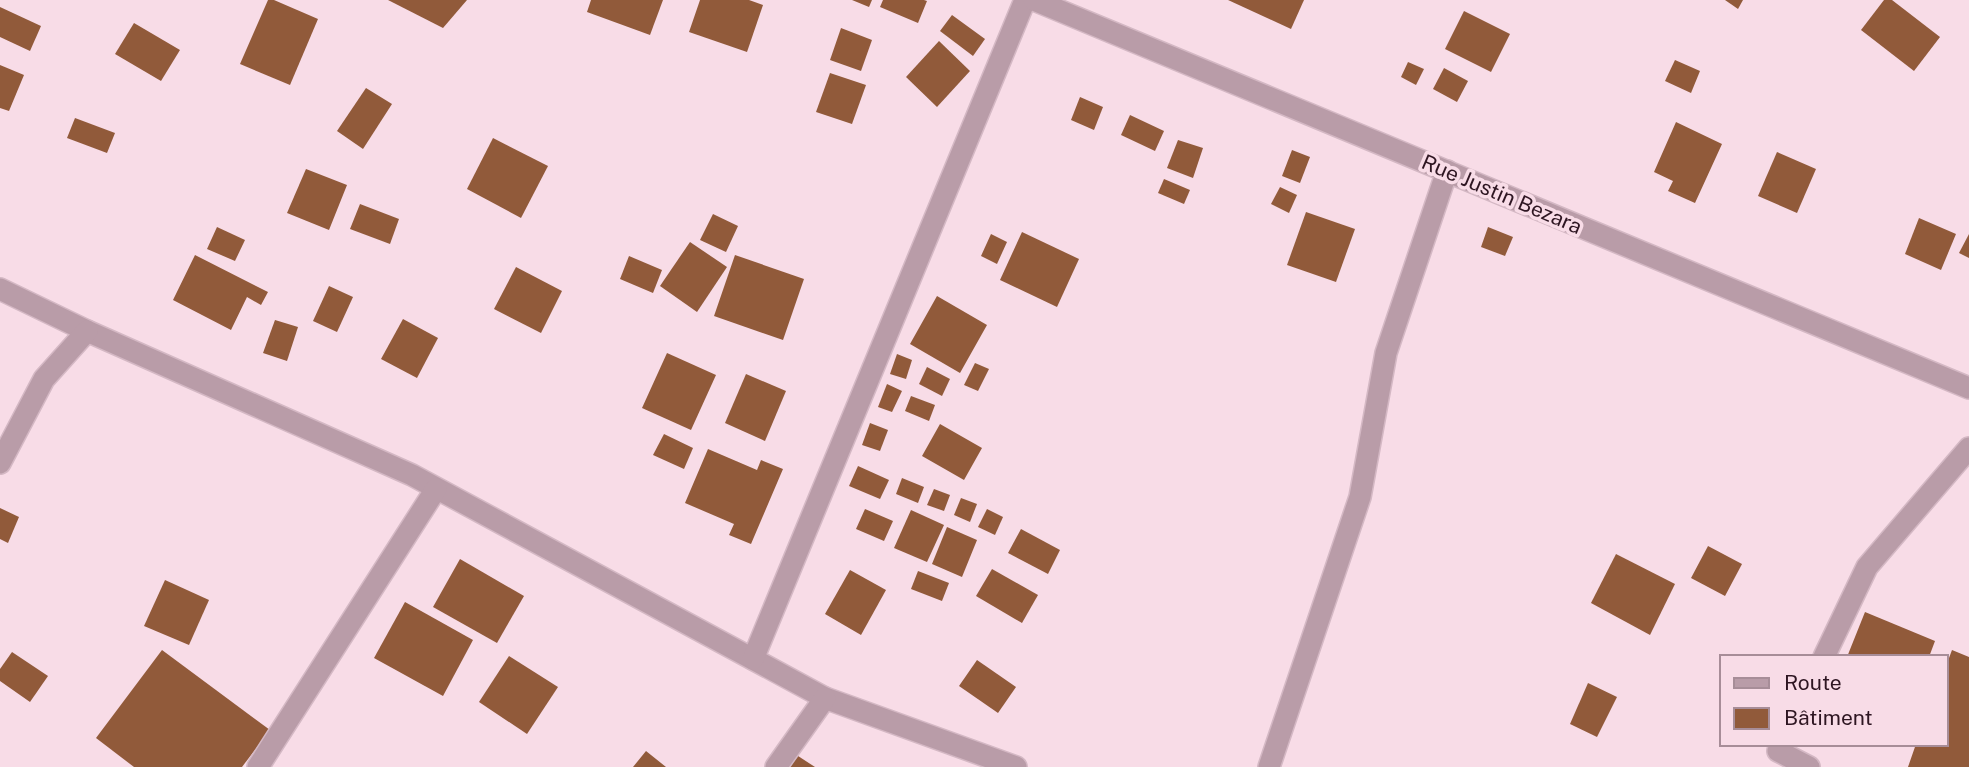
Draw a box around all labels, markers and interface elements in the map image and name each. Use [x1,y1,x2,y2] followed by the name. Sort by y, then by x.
[1418,149,1586,239] street label: Rue Justin Bezara
[1720,655,1948,746] legend
[1784,670,1842,695] text: Route
[1784,705,1873,730] text: Bâtiment

